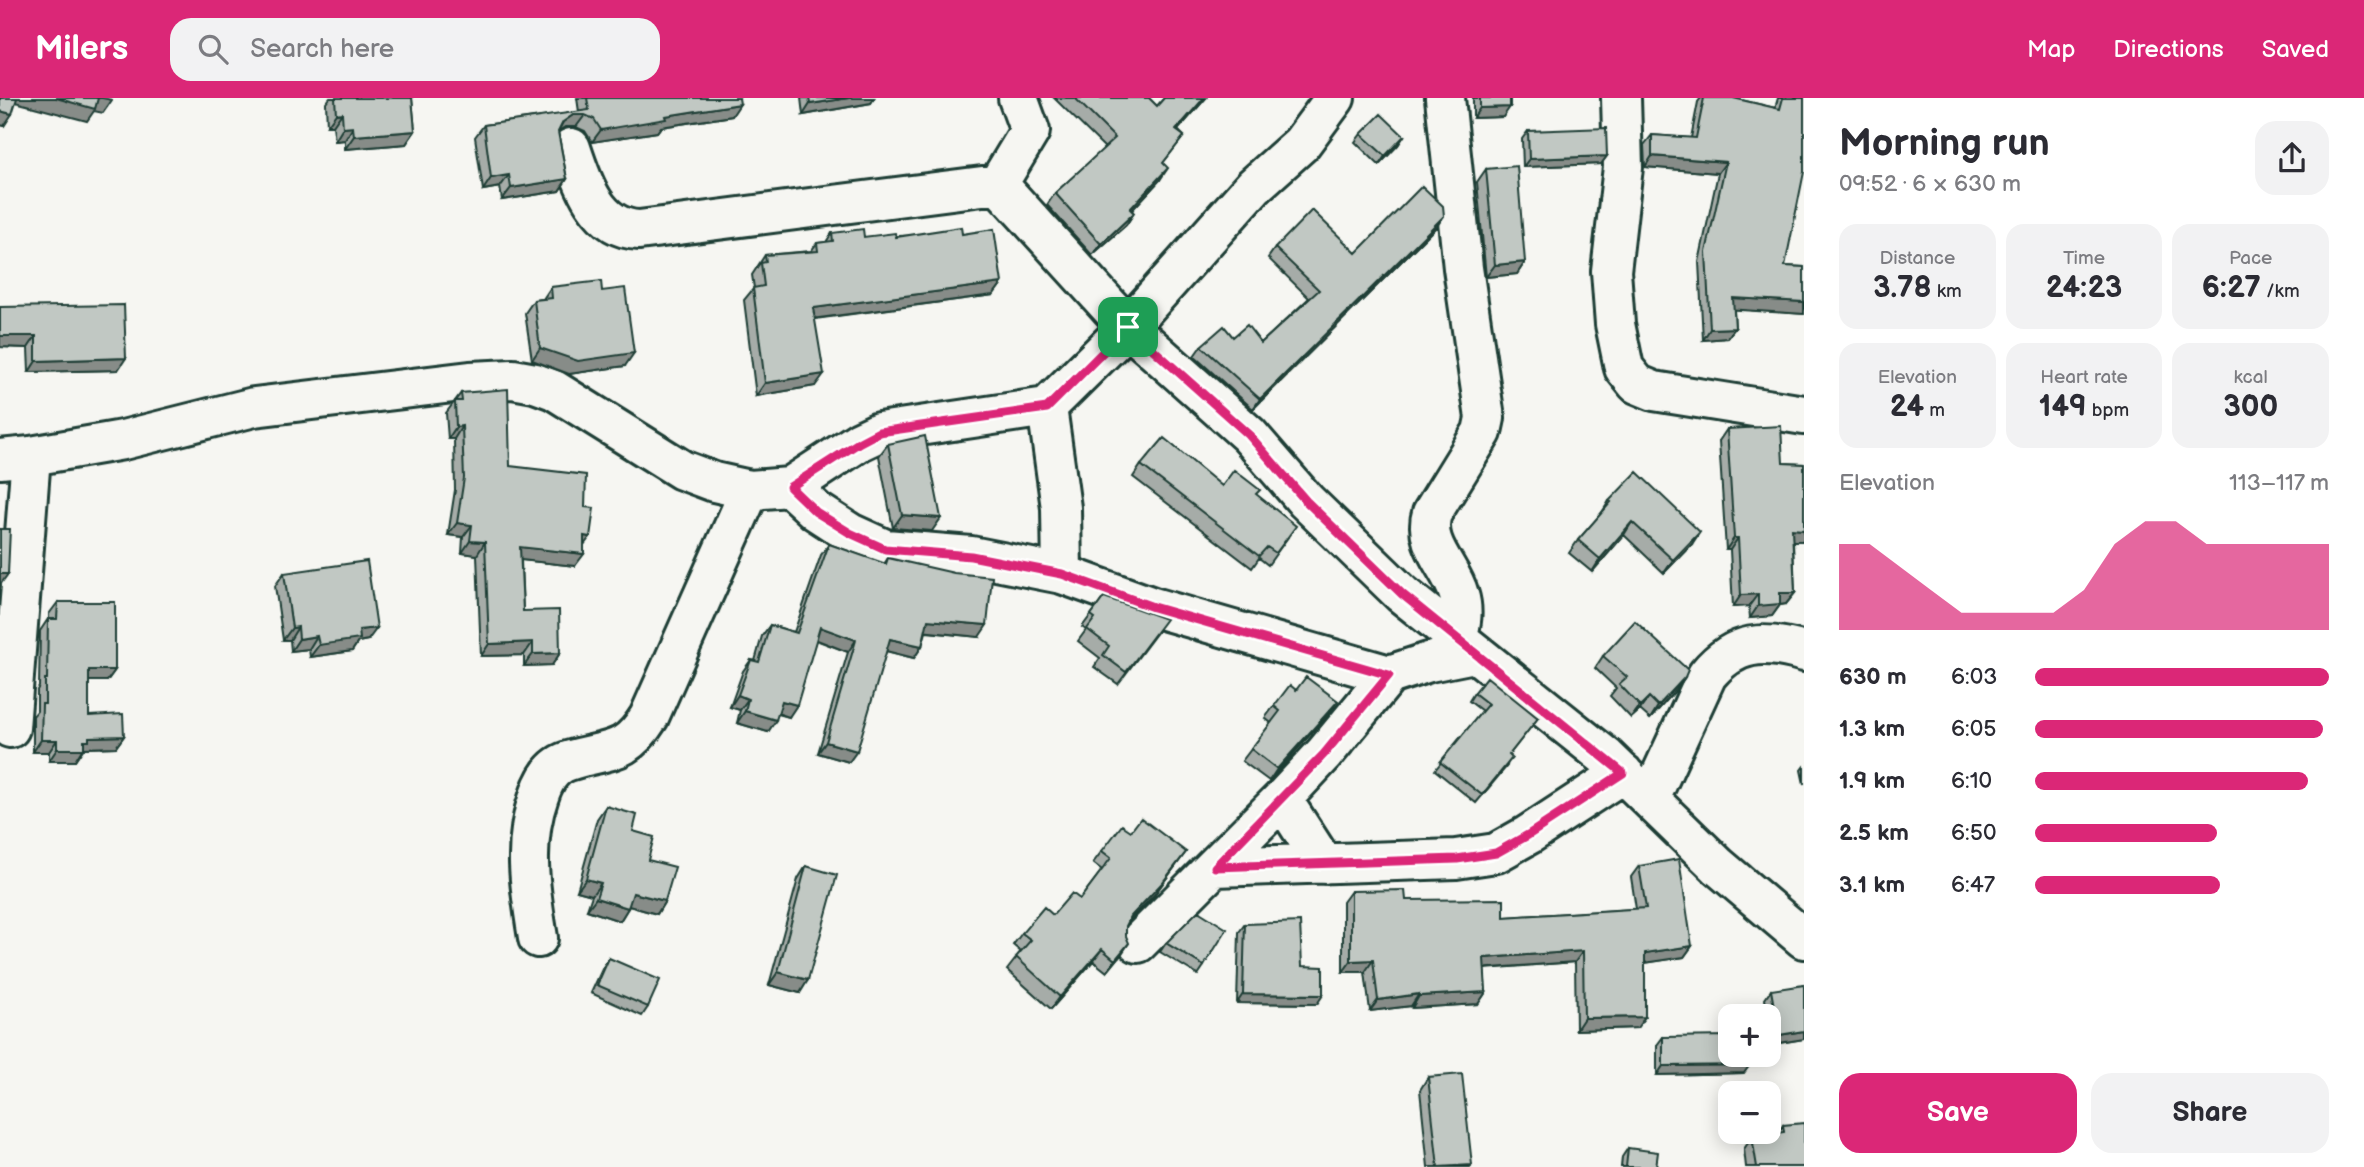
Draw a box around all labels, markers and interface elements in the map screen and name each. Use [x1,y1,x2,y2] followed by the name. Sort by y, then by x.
[170,18,660,81] search box
[35,29,128,69] text: Milers
[194,30,232,68] icon: search
[250,34,394,65] text: Search here
[2027,35,2075,64] text: Map
[2113,35,2224,64] text: Directions
[2262,35,2329,64] text: Saved
[1839,121,2050,166] text: Morning run
[2255,121,2329,195] button: share
[1839,170,2021,198] text: 09:52 · 6 × 630 m
[1879,247,1955,270] text: Distance
[2063,247,2105,270] text: Time
[2229,247,2272,270] text: Pace
[1873,270,1932,306] text: 3.78
[2046,270,2122,306] text: 24:23
[2202,270,2261,306] text: 6:27
[1932,280,1962,303] text: km
[2261,280,2300,303] text: /km
[1098,297,1158,357] pin
[1109,308,1147,346] icon: arrive
[1878,366,1957,389] text: Elevation
[2040,366,2128,389] text: Heart rate
[2234,366,2268,389] text: kcal
[1890,389,1924,425] text: 24
[2039,389,2087,425] text: 149
[2223,389,2278,425] text: 300
[1924,399,1945,422] text: m
[2087,399,2129,422] text: bpm
[1839,469,1935,497] text: Elevation
[2229,469,2329,497] text: 113–117 m
[1839,663,1907,691] text: 630 m
[1951,663,1997,691] text: 6:03
[1839,715,1905,743] text: 1.3 km
[1951,715,1996,743] text: 6:05
[1839,767,1905,795] text: 1.9 km
[1951,767,1992,795] text: 6:10
[1839,819,1909,847] text: 2.5 km
[1951,819,1996,847] text: 6:50
[1839,871,1905,899] text: 3.1 km
[1951,871,1995,899] text: 6:47
[1718,1004,1781,1144] map controls
[1718,1004,1781,1067] button: +
[1839,1073,2077,1153] button: Save
[2091,1073,2329,1153] button: Share
[1718,1081,1781,1144] button: −

